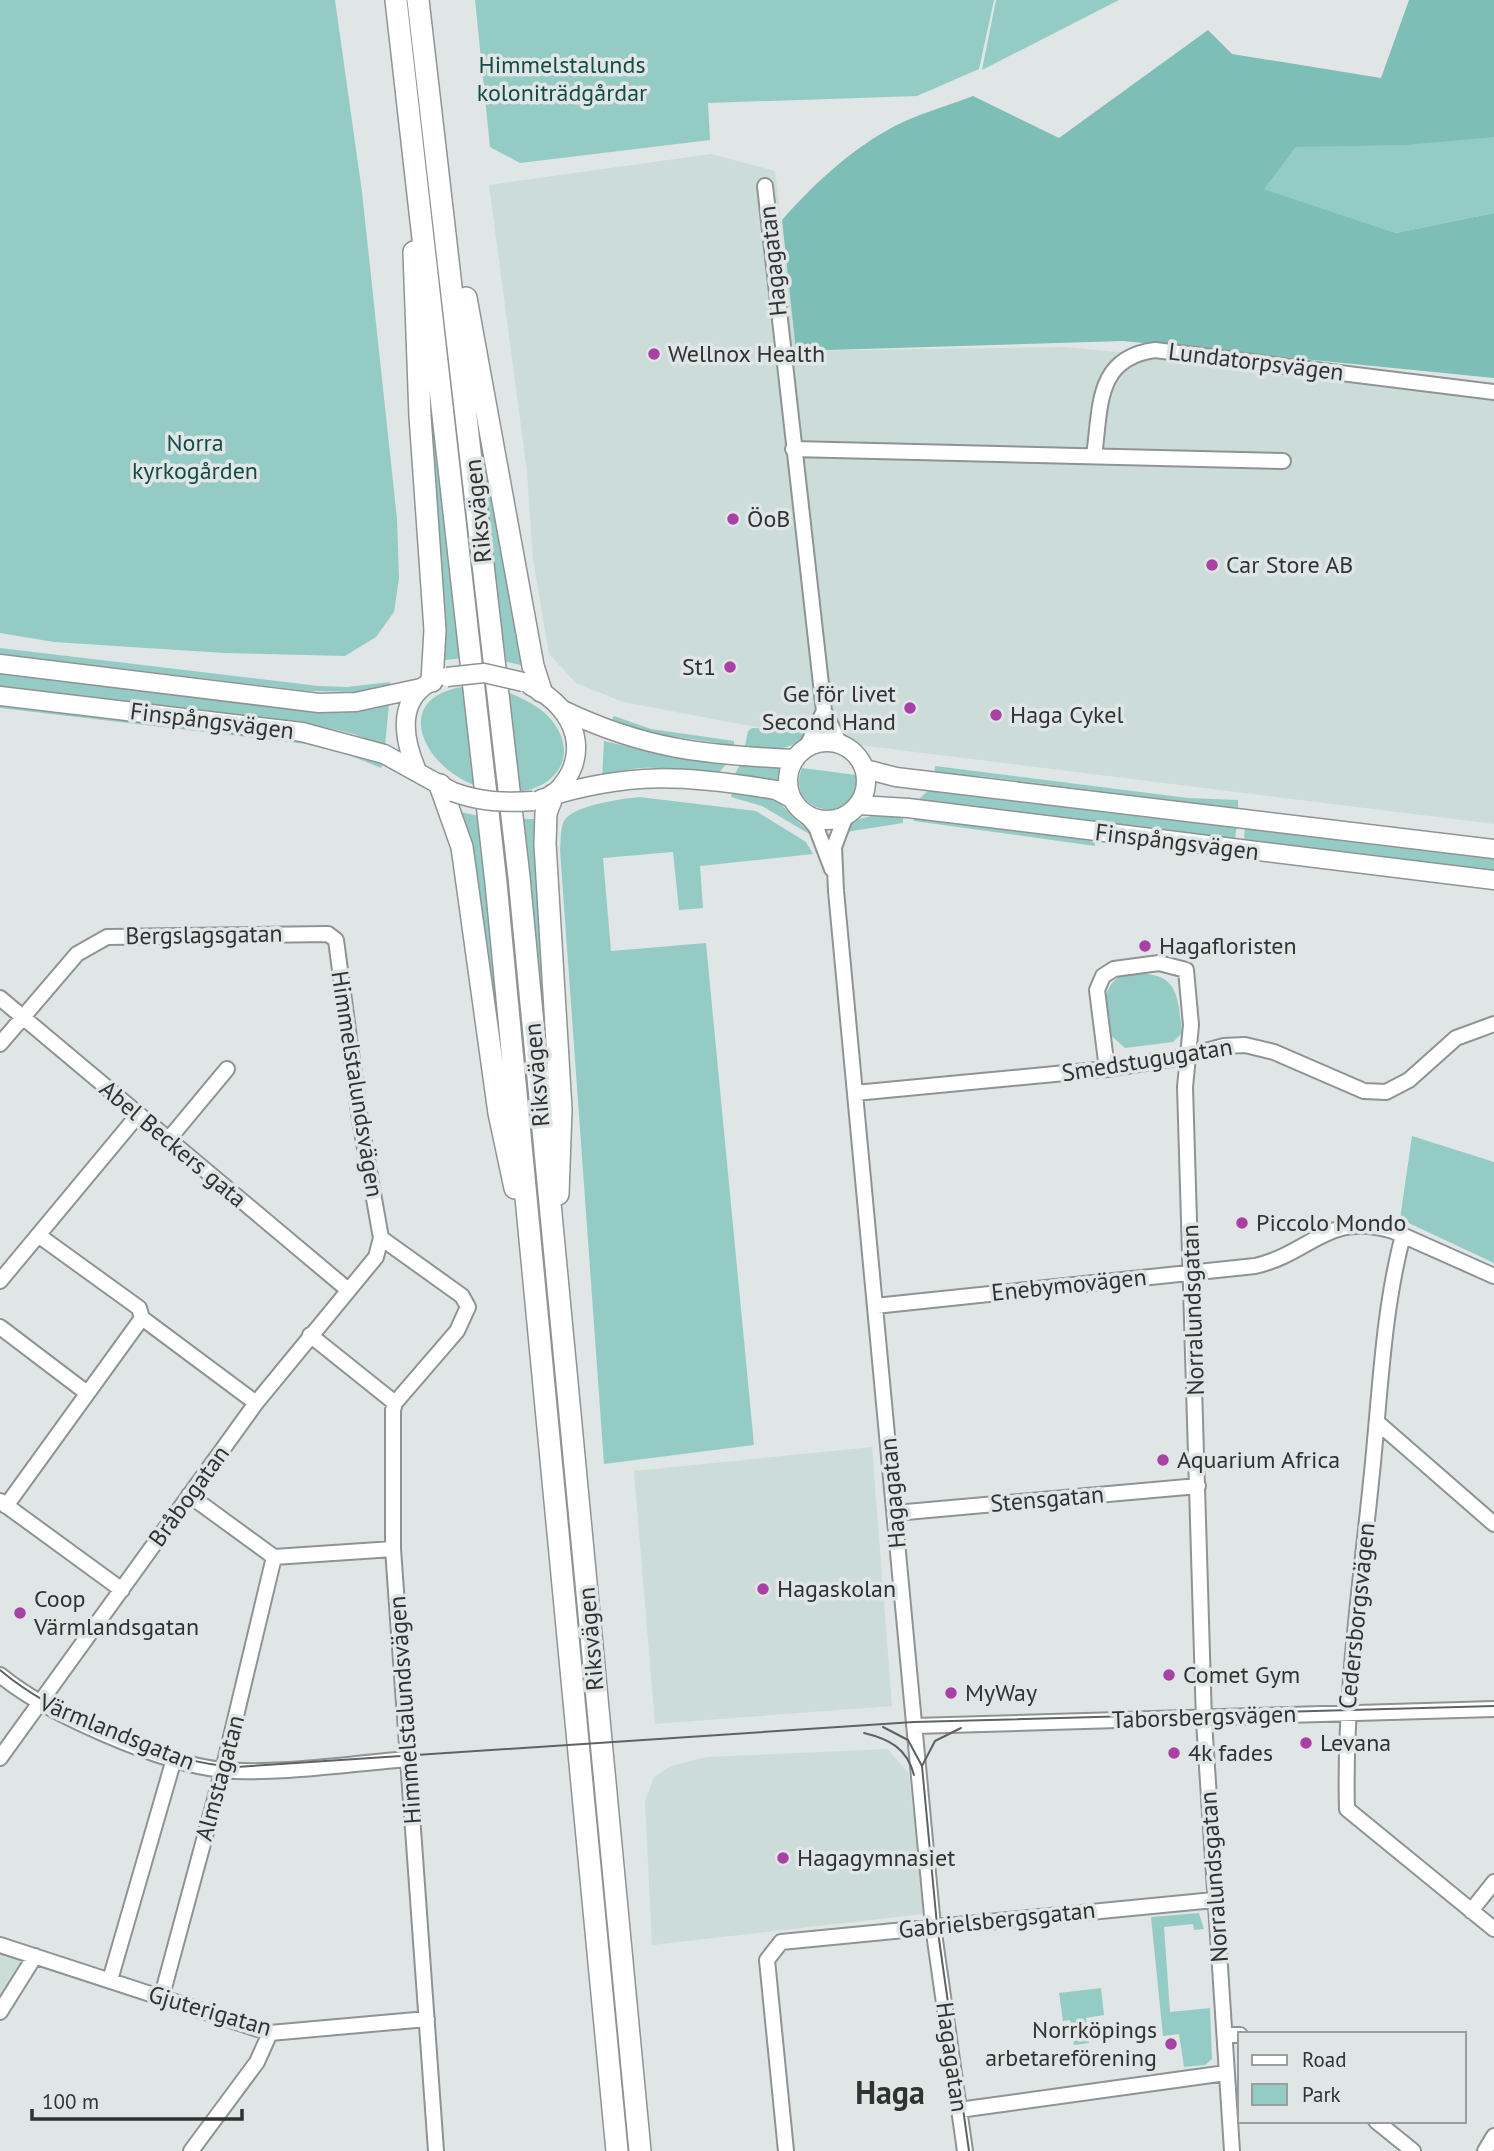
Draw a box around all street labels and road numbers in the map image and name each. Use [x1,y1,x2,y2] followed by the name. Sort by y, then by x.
[751,204,794,318] street label: Hagagatan
[1167,335,1346,388] street label: Lundatorpsvägen
[457,458,498,564] street label: Riksvägen
[128,695,296,746] street label: Finspångsvägen
[1093,816,1261,867] street label: Finspångsvägen
[125,918,283,951] street label: Bergslagsgatan
[324,969,391,1199] street label: Himmelstalundsvägen
[517,1022,556,1128] street label: Riksvägen
[1059,1031,1234,1088] street label: Smedstugugatan
[94,1073,253,1214] street label: Abel Beckers gata
[1174,1224,1211,1396] street label: Norralundsgatan
[990,1261,1148,1308] street label: Enebymovägen
[872,1437,913,1550] street label: Hagagatan
[141,1439,236,1552] street label: Bråbogatan
[989,1478,1105,1519] street label: Stensgatan
[1331,1521,1382,1711] street label: Cedersborgsvägen
[571,1586,610,1692] street label: Riksvägen
[381,1595,428,1825] street label: Himmelstalundsvägen
[34,1686,200,1777] street label: Värmlandsgatan
[1111,1698,1297,1735] street label: Taborsbergsvägen
[188,1712,251,1844] street label: Almstagatan
[1192,1791,1235,1964] street label: Norralundsgatan
[897,1894,1097,1945] street label: Gabrielsbergsgatan
[145,1978,275,2043] street label: Gjuterigatan
[929,2000,976,2114] street label: Hagagatan

